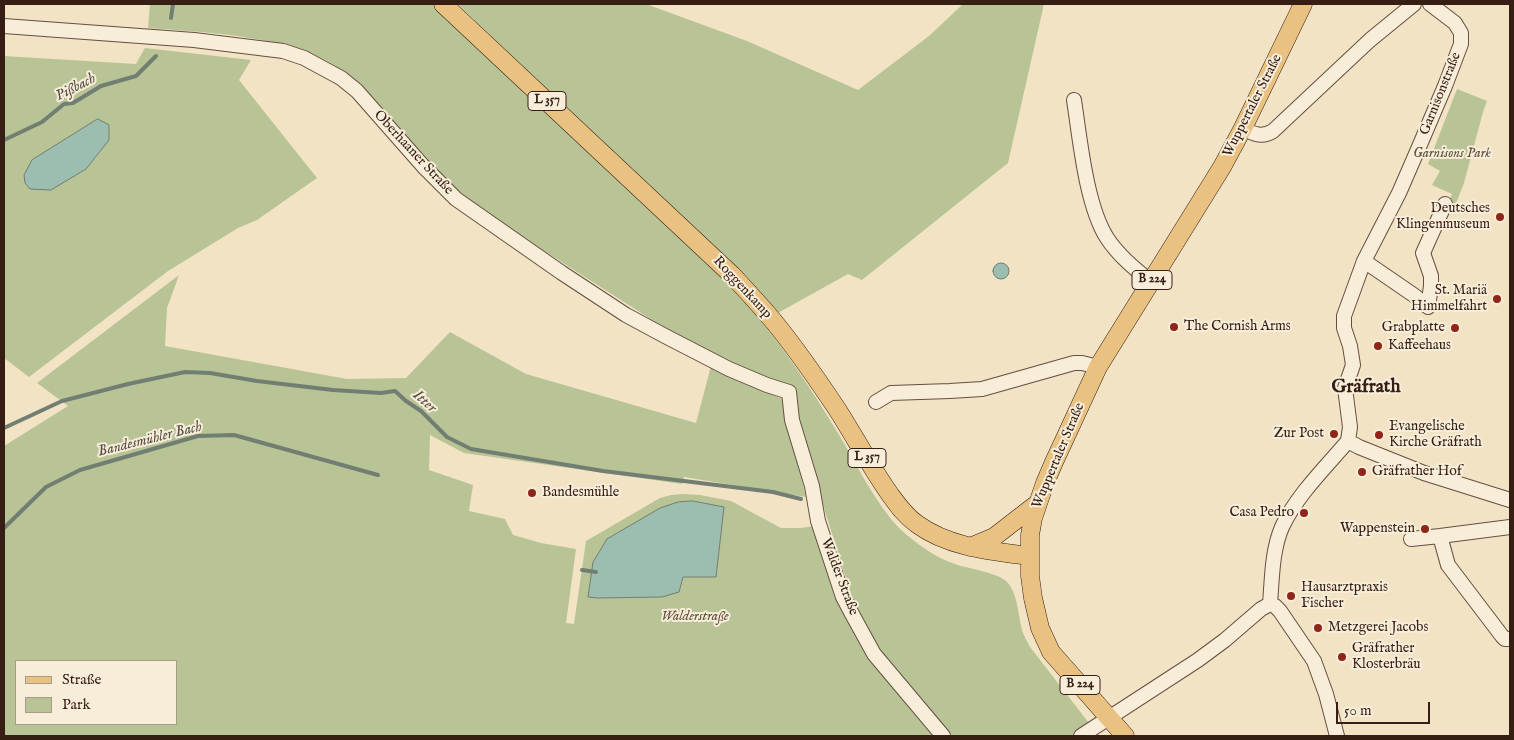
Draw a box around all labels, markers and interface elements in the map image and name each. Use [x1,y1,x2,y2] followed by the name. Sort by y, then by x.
[1417,50,1465,138] street label: Garnisonstraße
[1220,52,1286,160] street label: Wuppertaler Straße
[53,70,99,106] water label: Pißbach
[528,92,566,110] road number: L 357
[370,107,456,199] street label: Oberhaaner Straße
[1413,146,1491,162] park label: Garnisons Park
[1396,201,1490,233] place label: Deutsches Klingenmuseum
[1494,211,1506,223] marker: Deutsches Klingenmuseum
[709,253,775,323] street label: Roggenkamp
[1132,270,1172,290] road number: B 224
[1411,283,1487,316] place label: St. Mariä Himmelfahrt
[1491,293,1503,305] marker: St. Mariä Himmelfahrt
[1184,319,1291,335] place label: The Cornish Arms
[1382,320,1445,336] place label: Grabplatte
[1168,321,1180,333] marker: The Cornish Arms
[1449,322,1461,334] marker: Grabplatte
[1388,338,1451,354] place label: Kaffeehaus
[1372,340,1384,352] marker: Kaffeehaus
[1331,377,1401,399] district label: Gräfrath
[408,387,440,417] water label: Itter
[1029,401,1089,511] street label: Wuppertaler Straße
[96,418,204,462] water label: Bandesmühler Bach
[1389,419,1482,452] place label: Evangelische Kirche Gräfrath
[1274,426,1324,442] place label: Zur Post
[1328,428,1340,440] marker: Zur Post
[1373,429,1385,441] marker: Evangelische Kirche Gräfrath
[848,448,886,468] road number: L 357
[1372,464,1462,480] place label: Gräfrather Hof
[1356,466,1368,478] marker: Gräfrather Hof
[542,485,619,501] place label: Bandesmühle
[526,487,538,499] marker: Bandesmühle
[1229,505,1294,521] place label: Casa Pedro
[1298,507,1310,519] marker: Casa Pedro
[1340,521,1415,537] place label: Wappenstein
[1419,523,1431,535] marker: Wappenstein
[817,536,861,618] street label: Walder Straße
[1301,580,1388,612] place label: Hausarztpraxis Fischer
[1285,590,1297,602] marker: Hausarztpraxis Fischer
[661,609,729,625] park label: Walderstraße
[1328,620,1429,636] place label: Metzgerei Jacobs
[1312,622,1324,634] marker: Metzgerei Jacobs
[1352,641,1421,674] place label: Gräfrather Klosterbräu
[1336,651,1348,663] marker: Gräfrather Klosterbräu
[15,660,178,725] legend
[62,670,101,689] text: Straße
[1060,676,1100,694] road number: B 224
[1339,692,1433,724] scale bar
[62,695,91,714] text: Park
[1344,701,1372,720] text: 50 m

